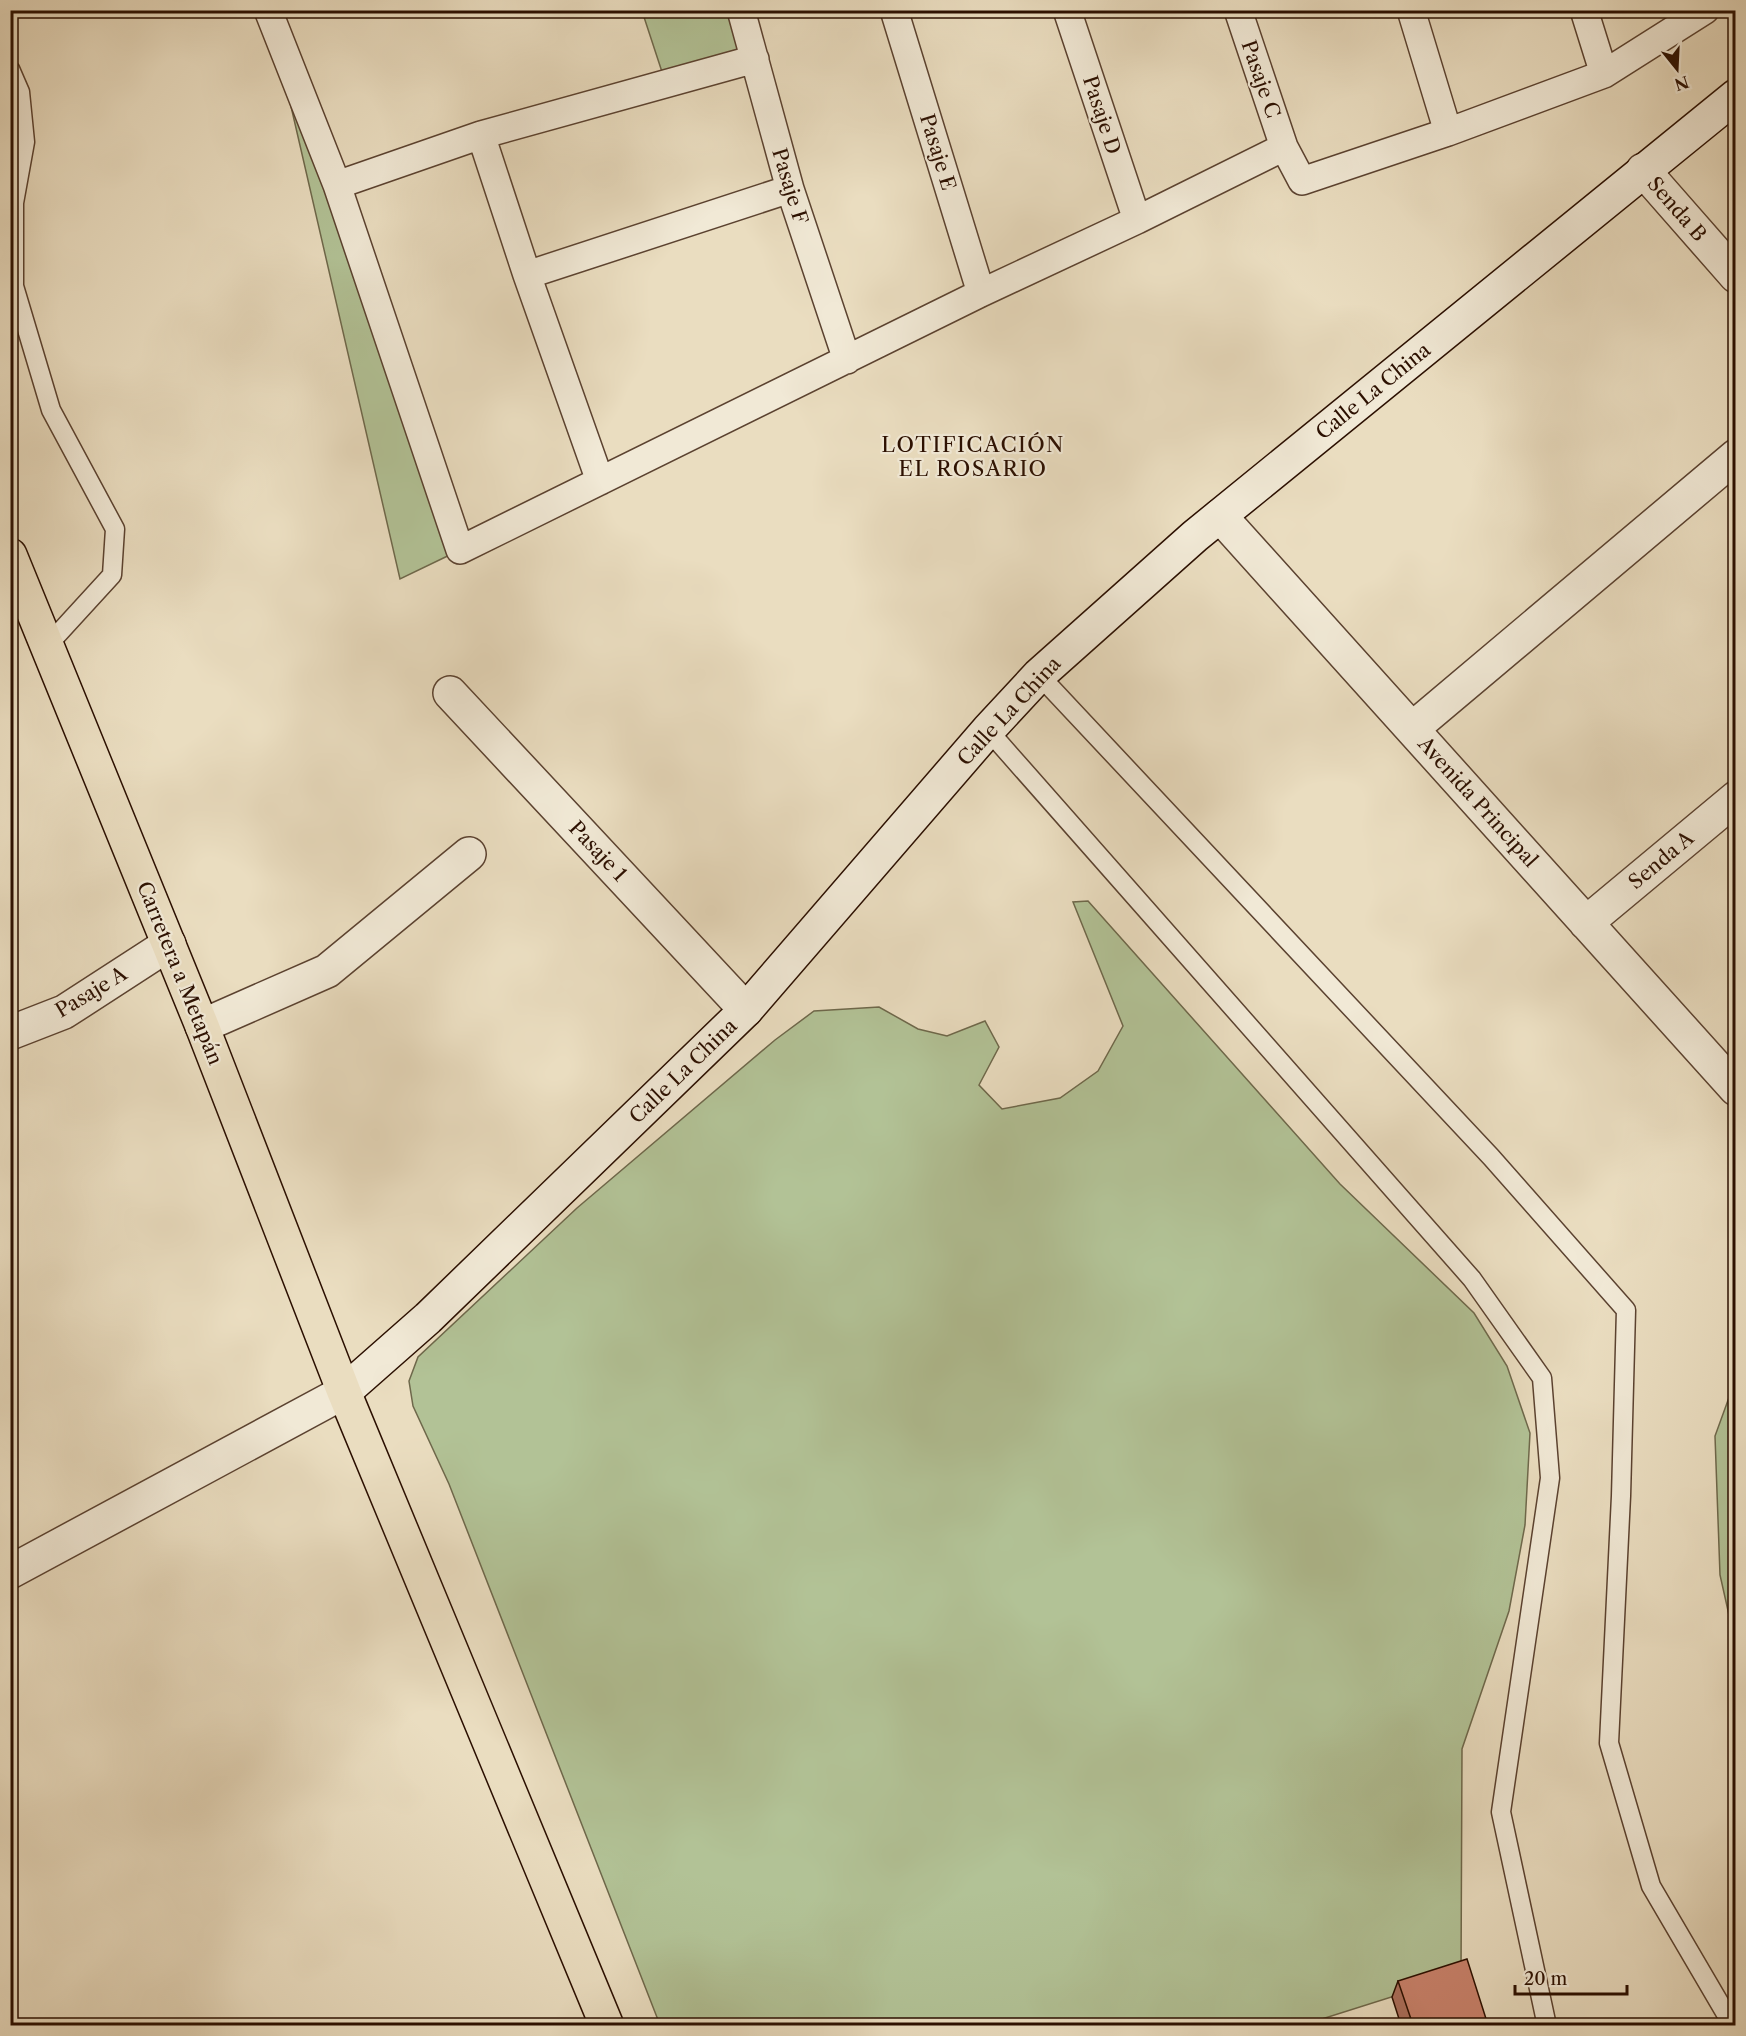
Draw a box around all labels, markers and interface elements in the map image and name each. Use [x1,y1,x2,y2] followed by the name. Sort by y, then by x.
[1237,37,1285,121] street label: Pasaje C
[1647,39,1707,99] north arrow
[1672,72,1691,95] text: N
[1078,73,1126,157] street label: Pasaje D
[915,111,961,193] street label: Pasaje E
[767,145,813,227] street label: Pasaje F
[1643,172,1711,246] street label: Senda B
[1311,337,1435,444] street label: Calle La China
[881,432,1065,481] district label: LOTIFICACIÓN EL ROSARIO
[952,651,1066,770] street label: Calle La China
[1412,731,1543,872] street label: Avenida Principal
[564,816,632,886] street label: Pasaje 1
[1624,825,1699,894] street label: Senda A
[132,878,228,1069] street label: Carretera a Metapán
[51,961,132,1023] street label: Pasaje A
[624,1013,742,1128] street label: Calle La China
[1515,1958,1628,1996] scale bar
[1524,1968,1568,1990] text: 20 m

